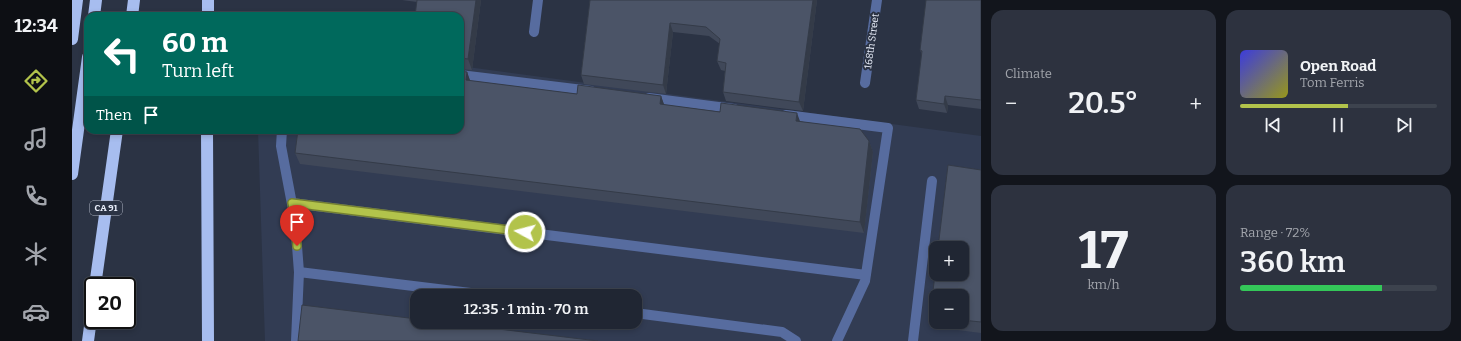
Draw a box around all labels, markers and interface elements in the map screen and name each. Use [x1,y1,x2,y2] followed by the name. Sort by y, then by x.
[862,12,882,70] street label: 168th Street
[14,15,58,37] text: 12:34
[162,26,228,59] text: 60 m
[96,28,148,80] icon: left
[1300,57,1376,75] text: Open Road
[162,60,234,82] text: Turn left
[1005,66,1052,81] text: Climate
[22,67,50,95] icon: directions
[1300,75,1364,90] text: Tom Ferris
[1068,85,1138,121] text: 20.5°
[1005,90,1017,117] text: −
[1189,90,1202,117] text: +
[140,104,162,126] icon: arrive
[96,106,132,124] text: Then
[1262,114,1284,136] icon: previous
[1327,114,1349,136] icon: pause
[1393,114,1415,136] icon: next
[22,125,50,153] icon: music
[22,182,50,210] icon: phone
[90,201,122,215] road number: CA 91
[280,205,314,246] pin
[286,211,308,233] icon: arrive
[504,211,546,253] position arrow
[1079,219,1128,282] text: 17
[1240,225,1310,240] text: Range · 72%
[22,240,50,268] icon: climate
[929,241,969,329] map controls
[929,241,969,281] button: +
[1240,244,1345,280] text: 360 km
[84,277,136,329] speed limit sign: 20
[1087,277,1120,292] text: km/h
[929,289,969,329] button: −
[22,298,50,326] icon: car
[464,300,588,318] text: 12:35 · 1 min · 70 m

